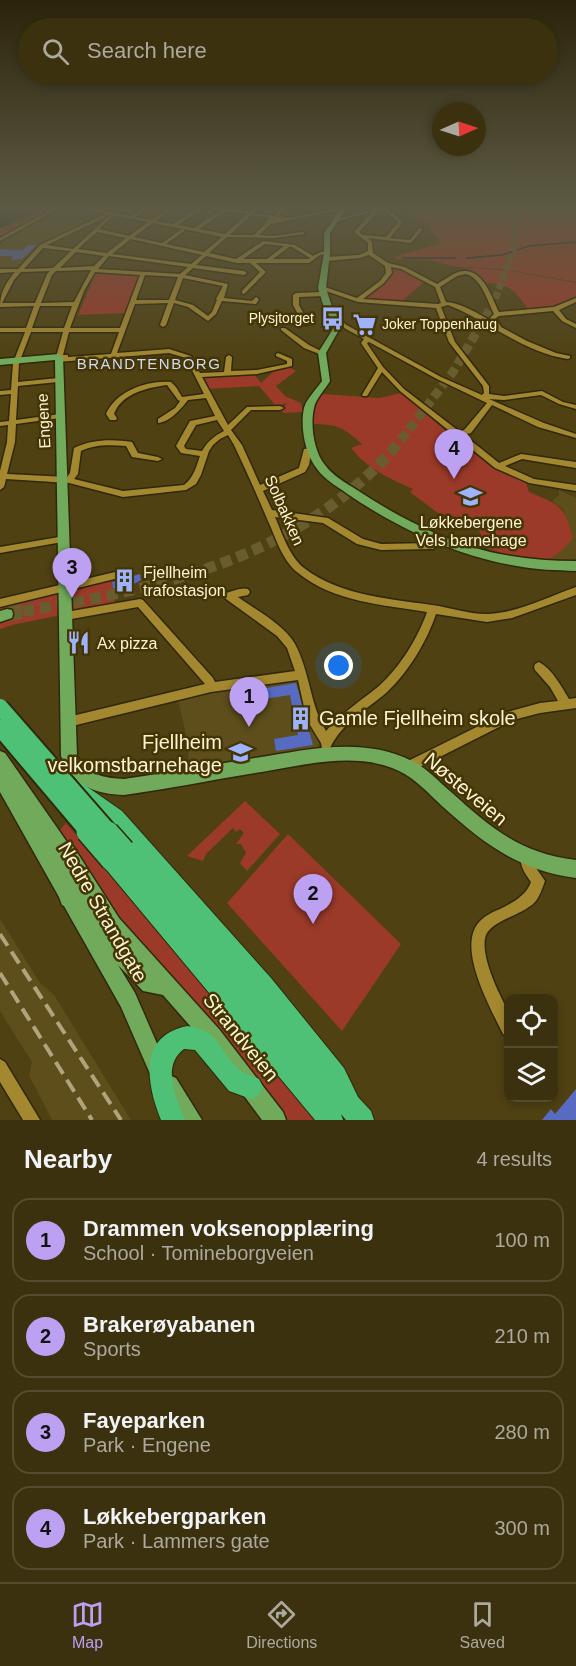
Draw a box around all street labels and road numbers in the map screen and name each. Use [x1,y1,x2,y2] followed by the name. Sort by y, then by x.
[34,393,53,449] street label: Engene
[262,473,308,548] street label: Solbakken
[420,748,512,830] street label: Nøsteveien
[54,838,152,986] street label: Nedre Strandgate
[199,989,283,1085] street label: Strandveien

